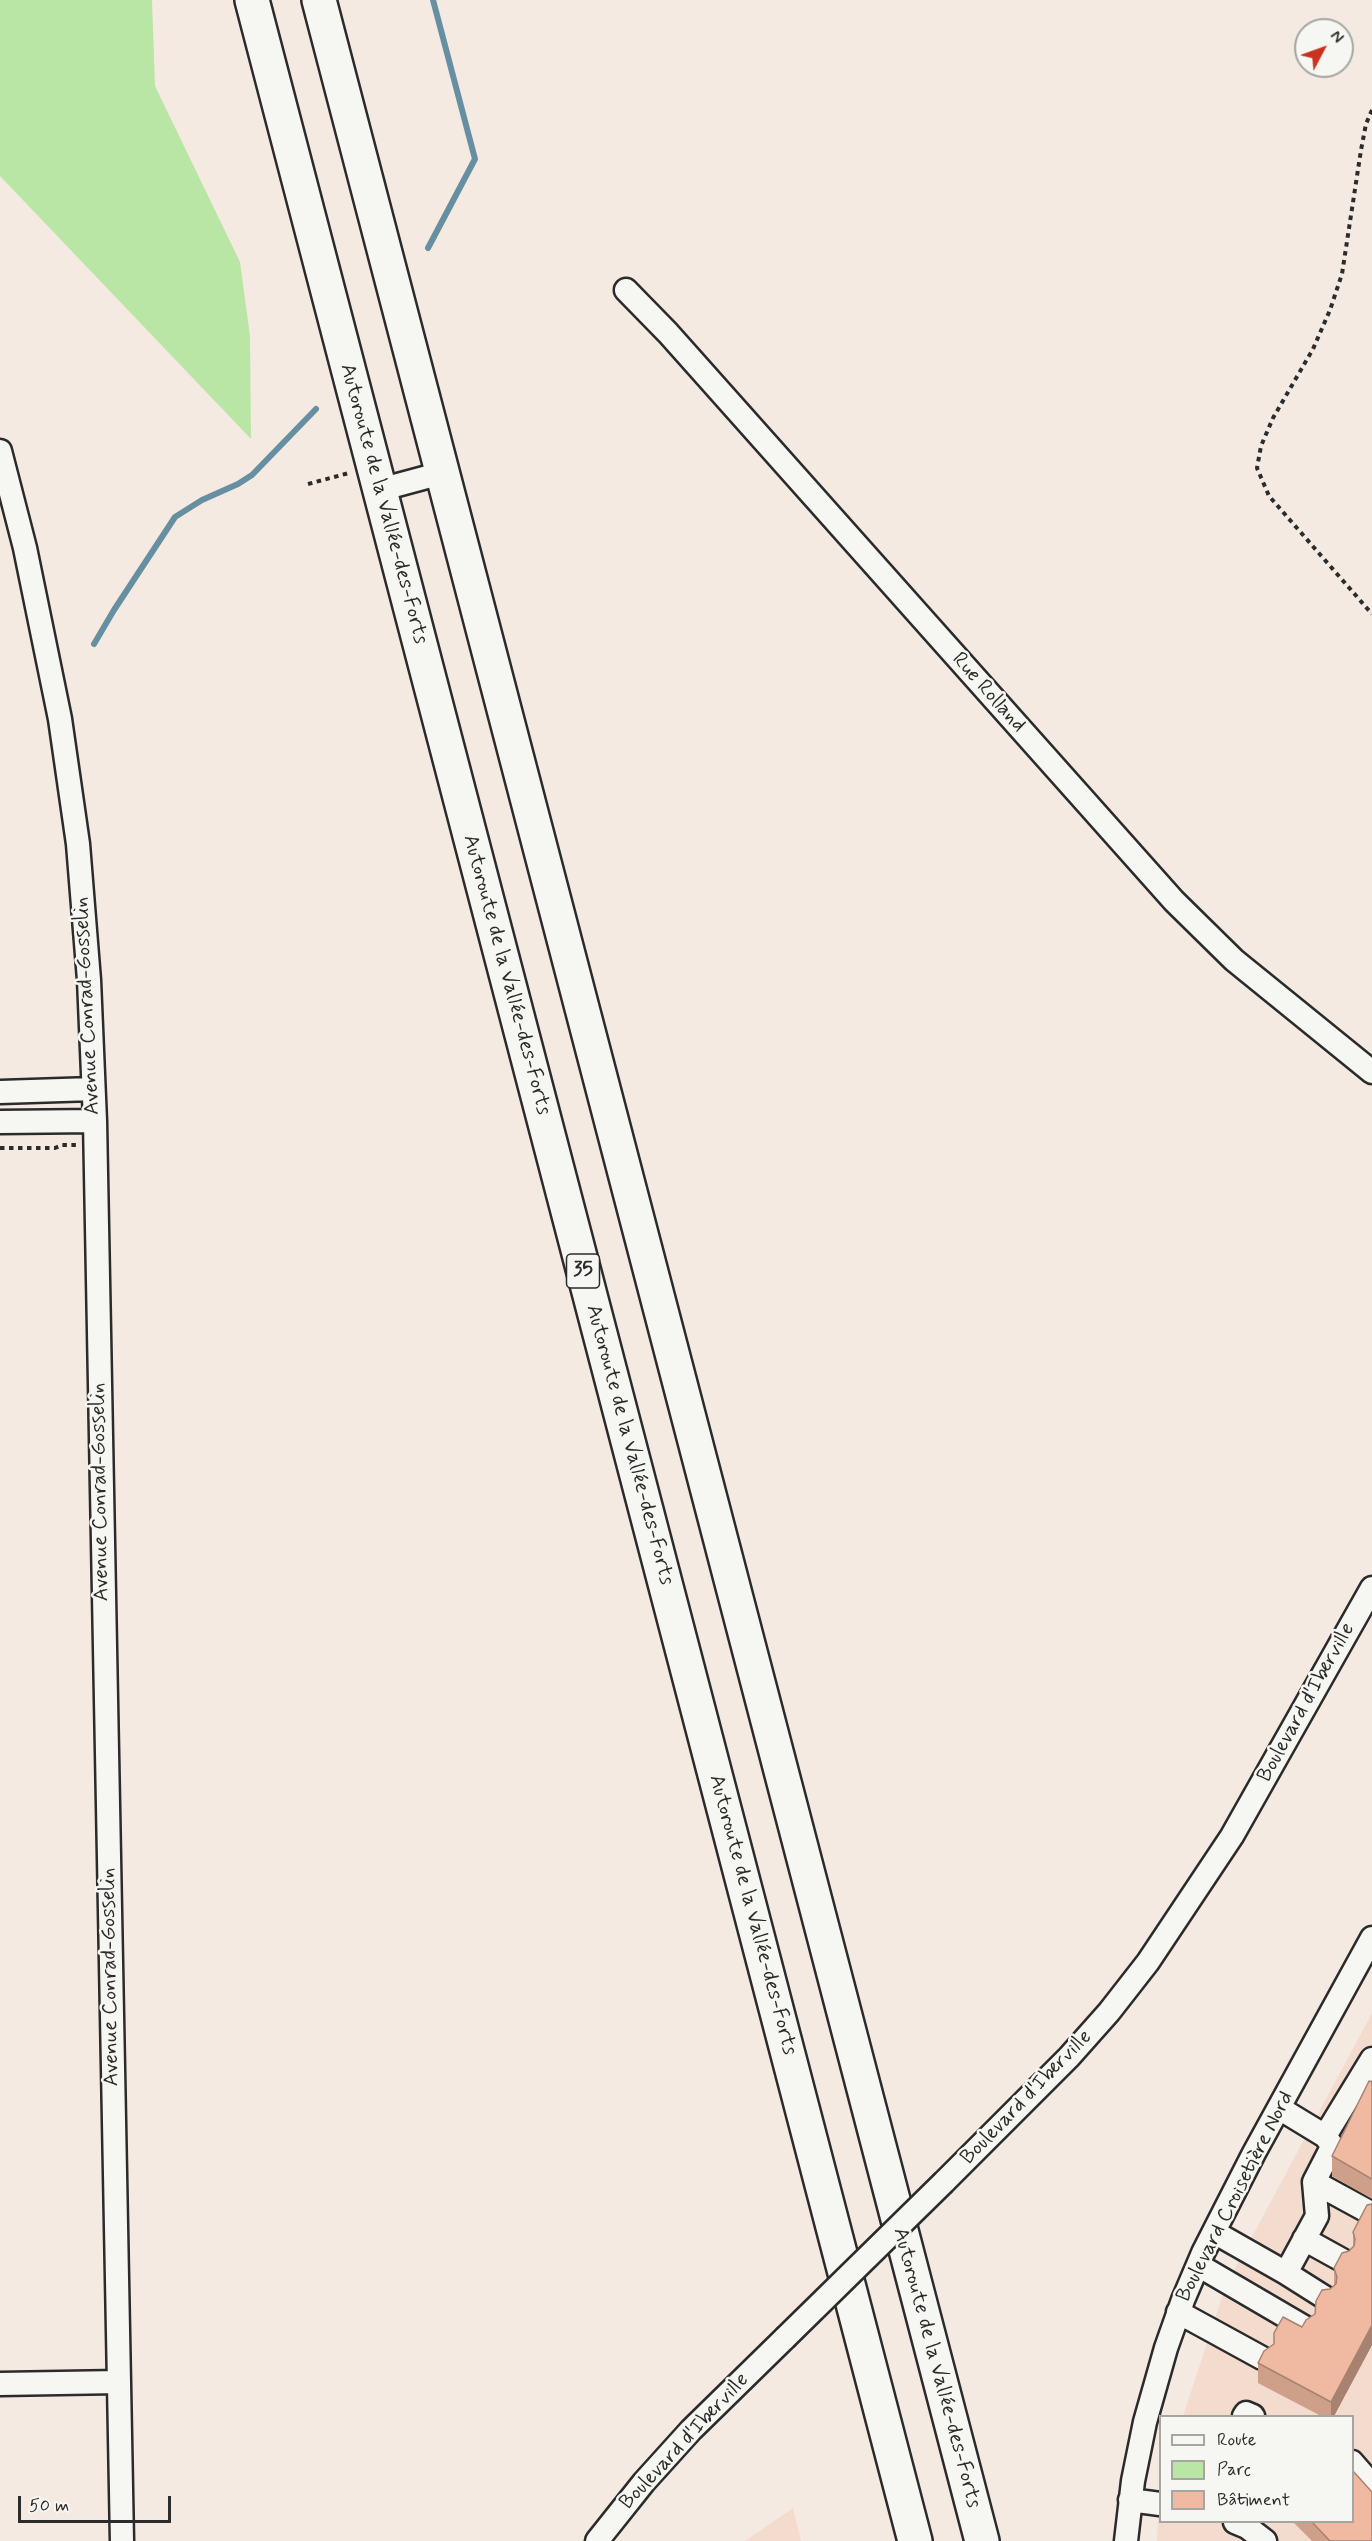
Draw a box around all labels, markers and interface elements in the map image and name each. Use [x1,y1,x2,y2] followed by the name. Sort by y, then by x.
[1294,18,1354,78] north arrow
[1325,26,1348,48] text: N
[333,361,433,647] street label: Autoroute de la Vallée-des-Forts
[946,648,1030,738] street label: Rue Rolland
[456,832,556,1118] street label: Autoroute de la Vallée-des-Forts
[70,896,106,1116] street label: Avenue Conrad-Gosselin
[566,1254,600,1288] road number: 35
[579,1302,679,1588] street label: Autoroute de la Vallée-des-Forts
[86,1383,116,1601] street label: Avenue Conrad-Gosselin
[1253,1619,1361,1787] street label: Boulevard d'Iberville
[702,1772,802,2058] street label: Autoroute de la Vallée-des-Forts
[96,1868,126,2086] street label: Avenue Conrad-Gosselin
[956,2025,1098,2171] street label: Boulevard d'Iberville
[1172,2088,1300,2306] street label: Boulevard Croisetière Nord
[886,2225,986,2511] street label: Autoroute de la Vallée-des-Forts
[615,2368,755,2516] street label: Boulevard d'Iberville
[1159,2415,1354,2523] legend
[1217,2428,1256,2452] text: Route
[1217,2458,1251,2482] text: Parc
[21,2484,174,2522] scale bar
[1217,2488,1290,2512] text: Bâtiment
[29,2494,69,2518] text: 50 m

